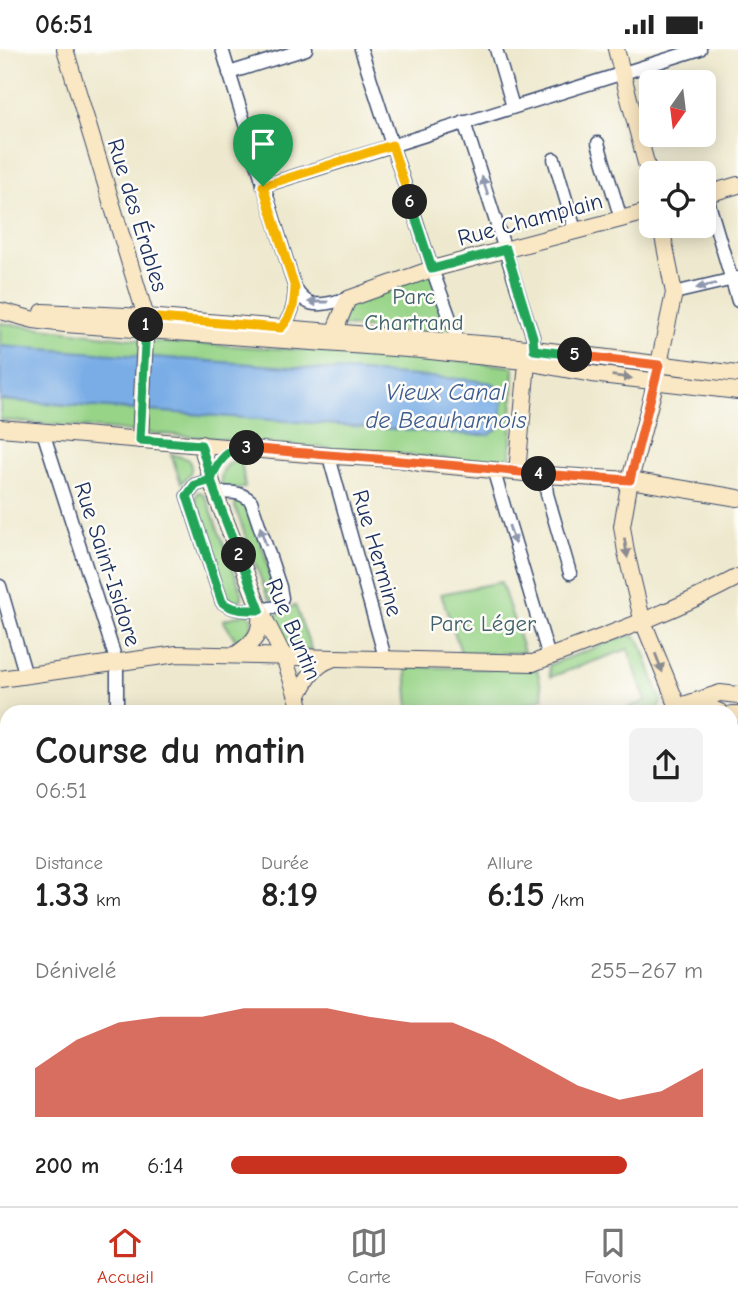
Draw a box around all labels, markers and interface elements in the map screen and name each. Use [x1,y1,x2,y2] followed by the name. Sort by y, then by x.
[35,10,93,40] text: 06:51
[639,70,716,147] north arrow
[639,70,716,238] map controls
[233,114,293,186] pin
[244,125,282,163] icon: arrive
[101,135,174,295] street label: Rue des Érables
[639,161,716,238] button: locate
[479,175,490,196] one-way arrow
[392,185,428,219] pin: 6
[455,187,606,252] street label: Rue Champlain
[405,190,414,212] text: 6
[695,281,717,292] one-way arrow
[364,283,464,336] park label: Parc Chartrand
[307,297,329,308] one-way arrow
[128,307,164,343] pin: 1
[142,313,149,335] text: 1
[558,337,592,373] pin: 5
[569,343,580,365] text: 5
[611,372,633,383] one-way arrow
[366,378,526,434] water label: Vieux Canal de Beauharnois
[230,431,264,465] pin: 3
[242,436,251,458] text: 3
[522,457,556,491] pin: 4
[534,462,543,484] text: 4
[68,478,147,650] street label: Rue Saint-Isidore
[347,487,408,620] street label: Rue Hermine
[507,524,517,545] one-way arrow
[257,525,268,546] one-way arrow
[621,537,632,559] one-way arrow
[222,538,256,573] pin: 2
[234,543,243,565] text: 2
[260,574,327,684] street label: Rue Buntin
[430,610,537,637] park label: Parc Léger
[654,653,665,674] one-way arrow
[629,728,703,802] button: share
[35,729,306,773] text: Course du matin
[35,777,87,804] text: 06:51
[35,852,103,874] text: Distance
[261,852,309,874] text: Durée
[487,852,533,874] text: Allure
[35,874,90,915] text: 1.33
[261,874,318,915] text: 8:19
[487,874,545,915] text: 6:15
[90,889,121,911] text: km
[545,889,584,911] text: /km
[35,957,116,984] text: Dénivelé
[590,957,703,984] text: 255–267 m
[35,1152,99,1179] text: 200 m
[147,1152,184,1179] text: 6:14
[97,1224,154,1288] tab: Accueil
[347,1224,391,1288] tab: Carte
[584,1224,641,1288] tab: Favoris

